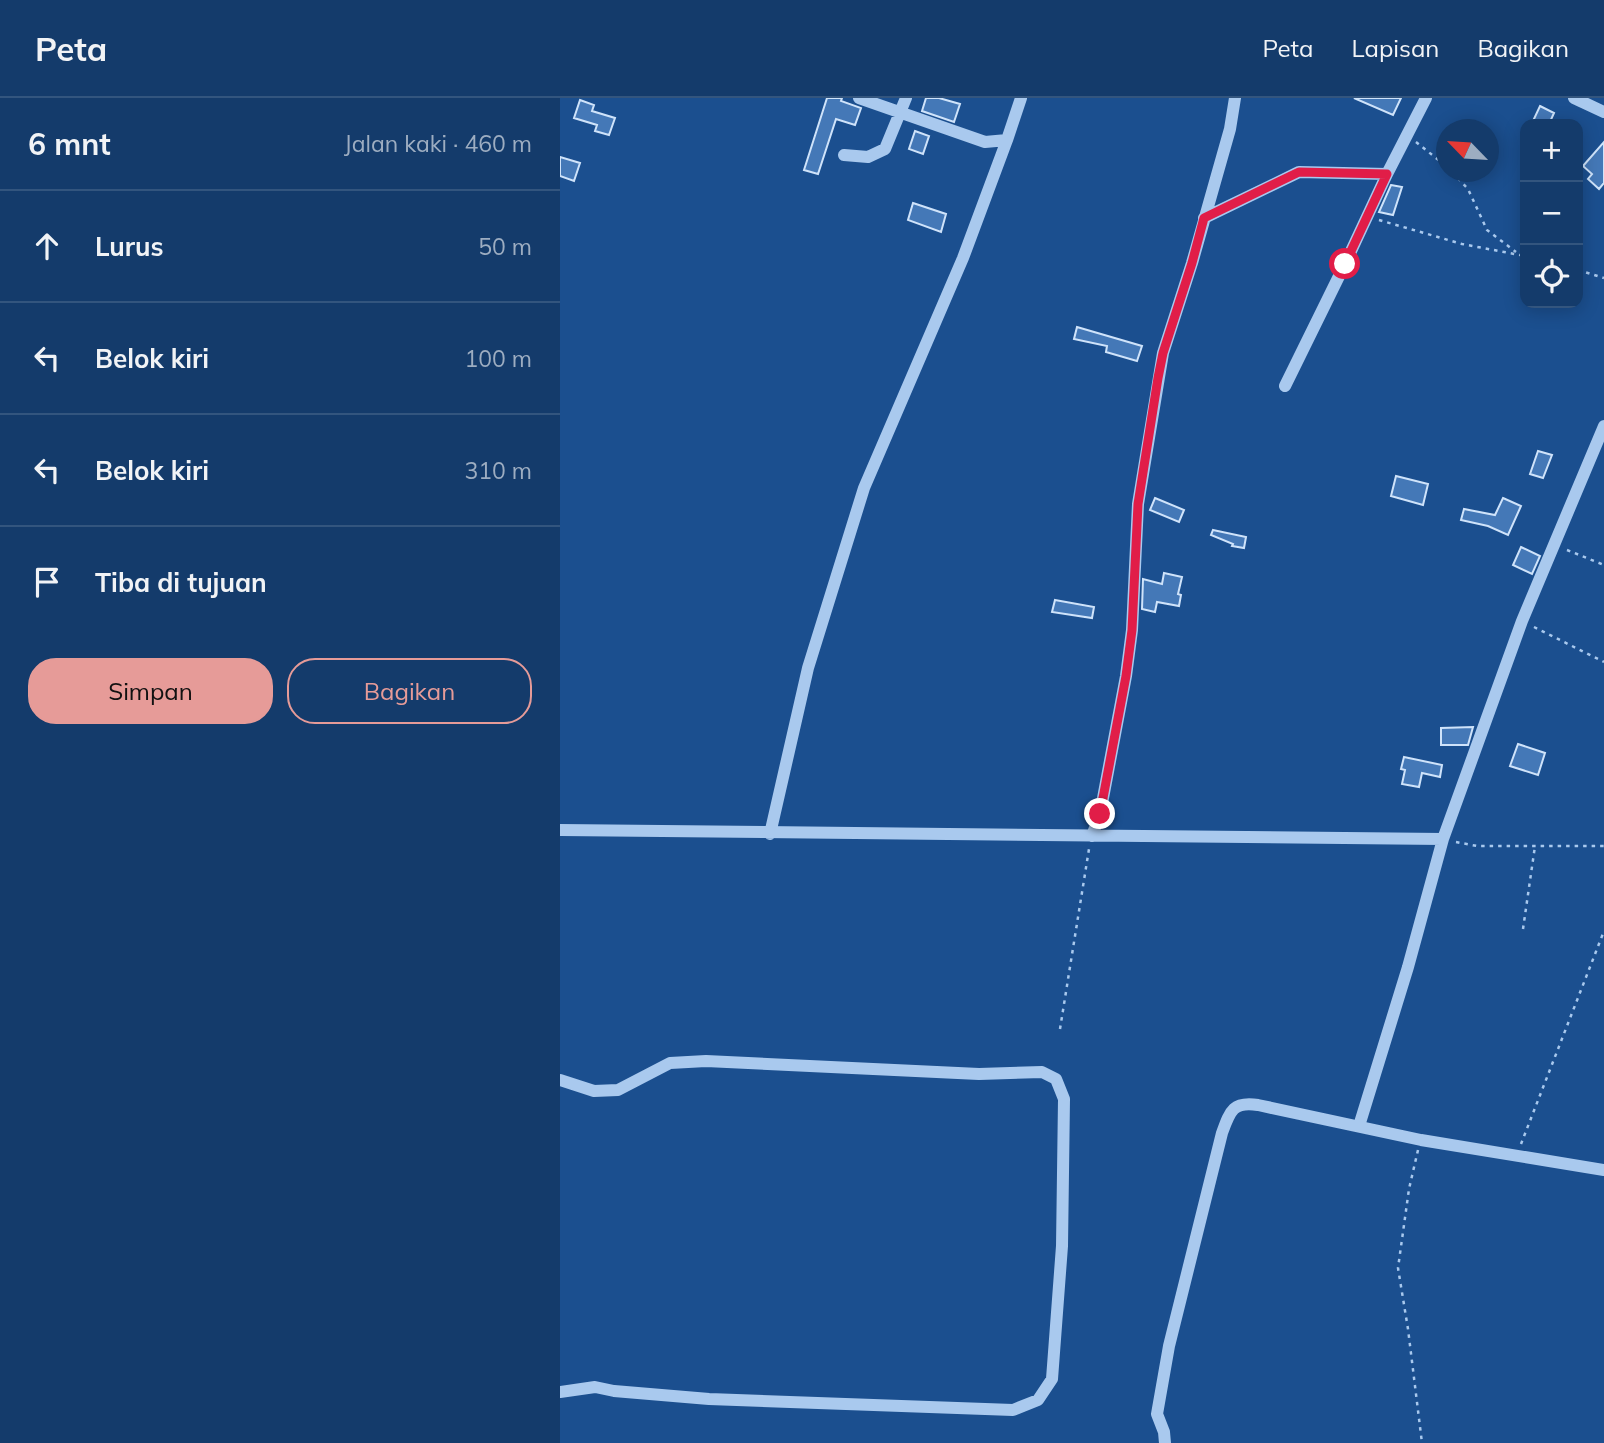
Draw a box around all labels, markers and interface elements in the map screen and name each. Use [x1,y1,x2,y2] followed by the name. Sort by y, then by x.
[35,28,107,69] text: Peta
[1262,33,1313,63] text: Peta
[1351,33,1439,63] text: Lapisan
[1477,33,1569,63] text: Bagikan
[1436,119,1499,182] north arrow
[1520,119,1583,308] map controls
[1520,119,1583,182] button: +
[28,125,111,163] text: 6 mnt
[344,129,532,158] text: Jalan kaki · 460 m
[1520,182,1583,245] button: −
[28,227,66,265] icon: ahead
[95,230,164,263] text: Lurus
[478,232,532,261] text: 50 m
[1520,245,1583,308] button: locate
[1329,248,1360,279] route start
[28,339,66,377] icon: left
[95,342,209,375] text: Belok kiri
[464,344,532,373] text: 100 m
[28,451,66,489] icon: left
[95,454,209,487] text: Belok kiri
[464,456,532,485] text: 310 m
[28,563,66,601] icon: arrive
[95,566,267,599] text: Tiba di tujuan
[28,658,273,724] button: Simpan
[287,658,532,724] button: Bagikan
[1084,798,1115,829] route end

